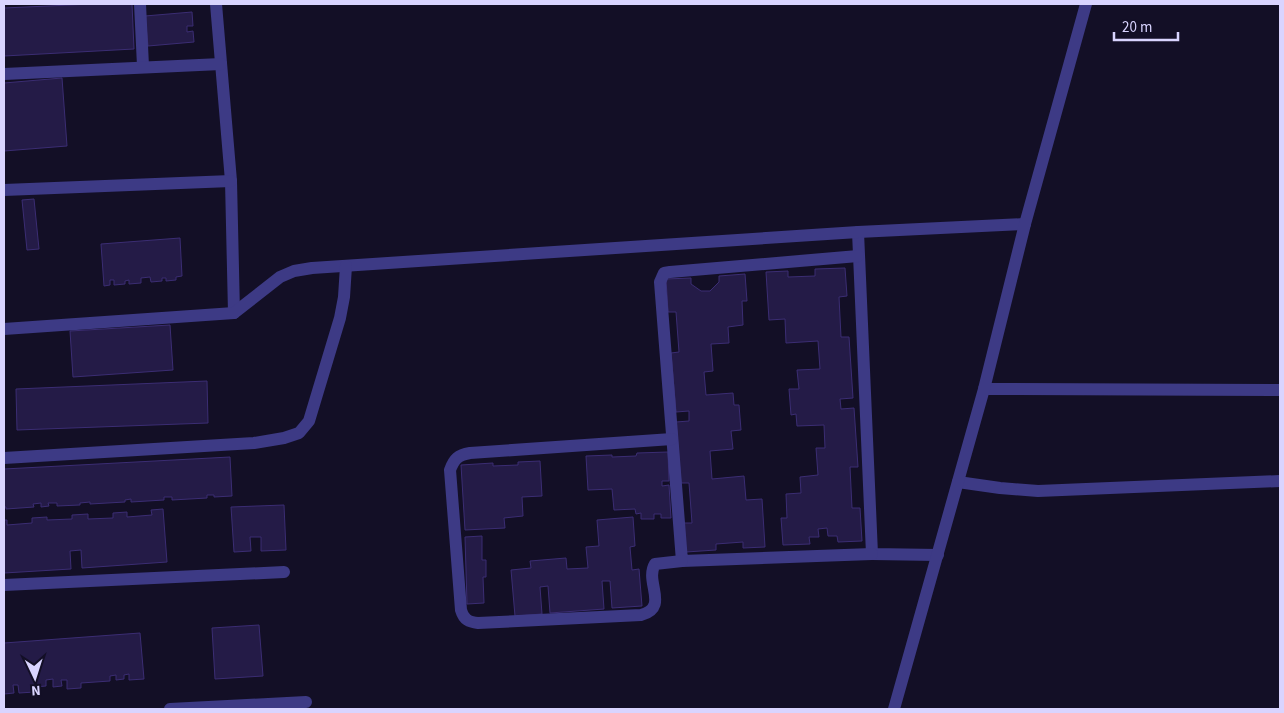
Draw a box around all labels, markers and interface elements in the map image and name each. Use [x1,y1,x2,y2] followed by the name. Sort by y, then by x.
[1114,10,1178,42] scale bar
[1122,17,1152,38] text: 20 m
[10,653,60,703] north arrow
[30,680,41,700] text: N

